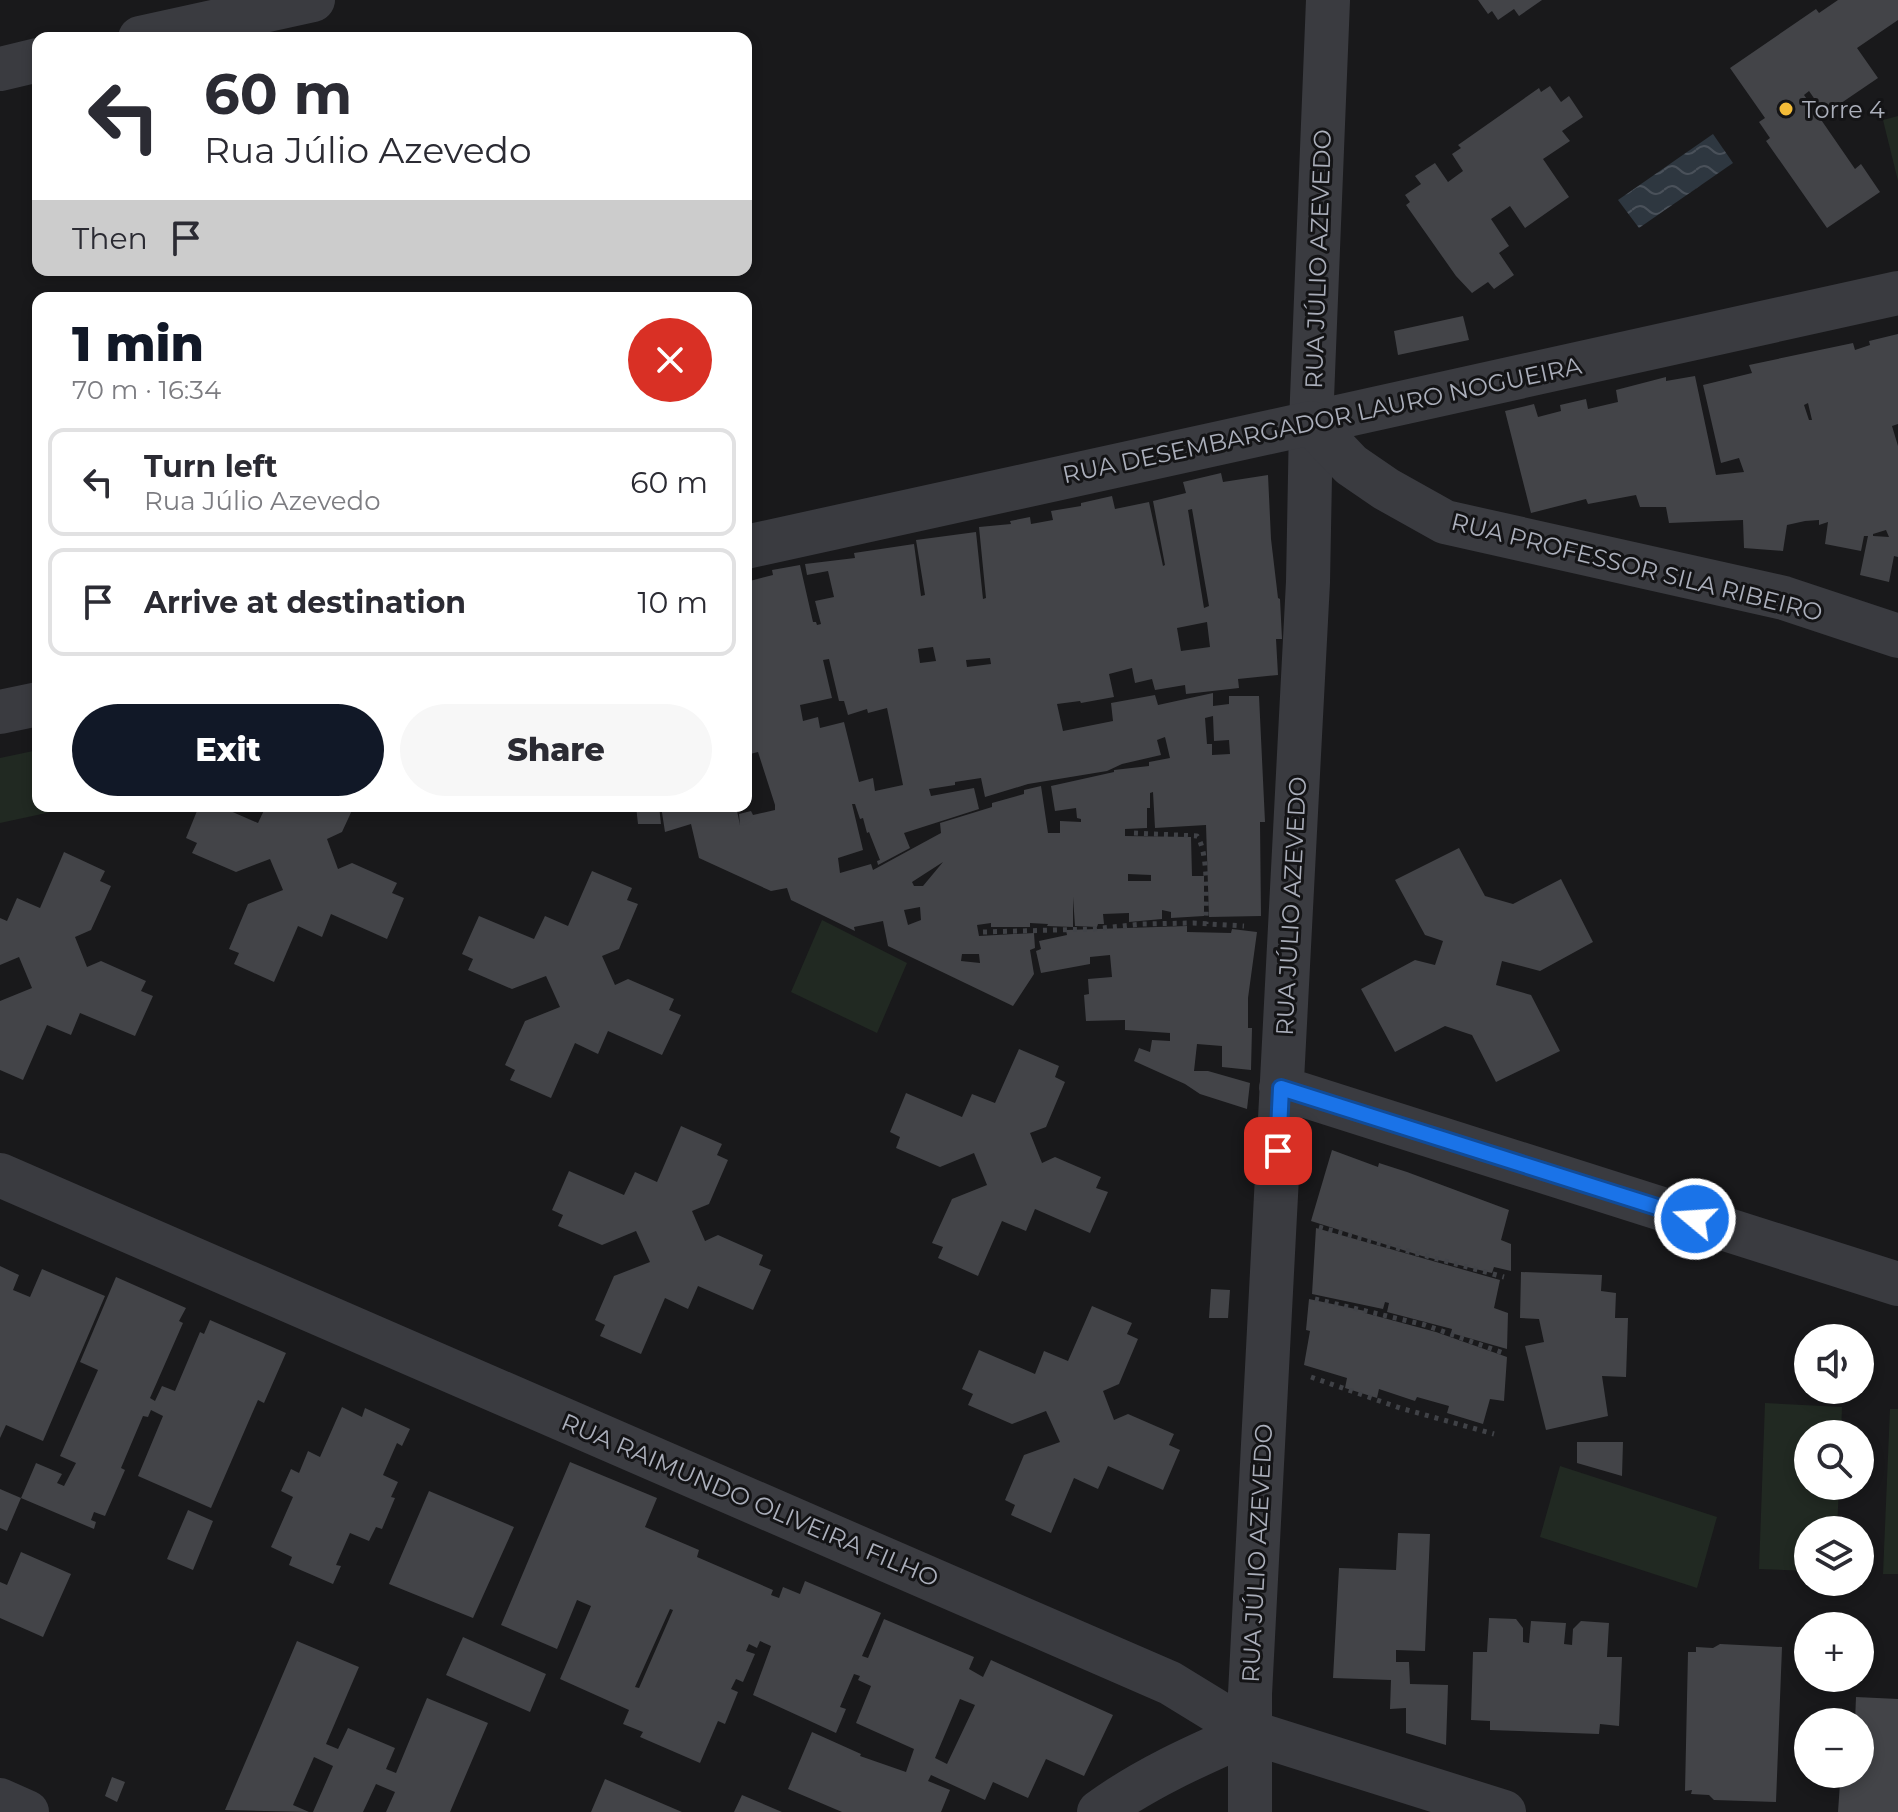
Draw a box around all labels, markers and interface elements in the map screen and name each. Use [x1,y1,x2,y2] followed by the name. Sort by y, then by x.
[204,60,352,128] text: 60 m
[72,64,176,168] icon: left
[1802,95,1885,124] place label: Torre 4
[1777,100,1795,118] marker: Torre 4
[204,128,531,172] text: Rua Júlio Azevedo
[1299,129,1337,389] street label: RUA JÚLIO AZEVEDO
[164,216,208,260] icon: arrive
[72,220,148,257] text: Then
[72,315,204,373] text: 1 min
[628,318,712,402] button: close
[1060,351,1585,489] street label: RUA DESEMBARGADOR LAURO NOGUEIRA
[72,374,221,406] text: 70 m · 16:34
[144,448,277,485] text: Turn left
[76,460,120,504] icon: left
[630,464,708,501] text: 60 m
[144,485,381,517] text: Rua Júlio Azevedo
[1448,507,1826,627] street label: RUA PROFESSOR SILA RIBEIRO
[76,580,120,624] icon: arrive
[144,584,466,621] text: Arrive at destination
[638,584,708,621] text: 10 m
[72,704,384,796] button: Exit
[400,704,712,796] button: Share
[1270,776,1312,1036] street label: RUA JÚLIO AZEVEDO
[1244,1117,1312,1185] pin
[1256,1129,1300,1173] icon: arrive
[1653,1177,1737,1261] position arrow
[1794,1324,1874,1788] map controls
[1794,1324,1874,1404] button: sound
[557,1407,943,1593] street label: RUA RAIMUNDO OLIVEIRA FILHO
[1794,1420,1874,1500] button: search
[1236,1423,1278,1683] street label: RUA JÚLIO AZEVEDO
[1794,1516,1874,1596] button: layers
[1794,1612,1874,1692] button: +
[1794,1708,1874,1788] button: −

